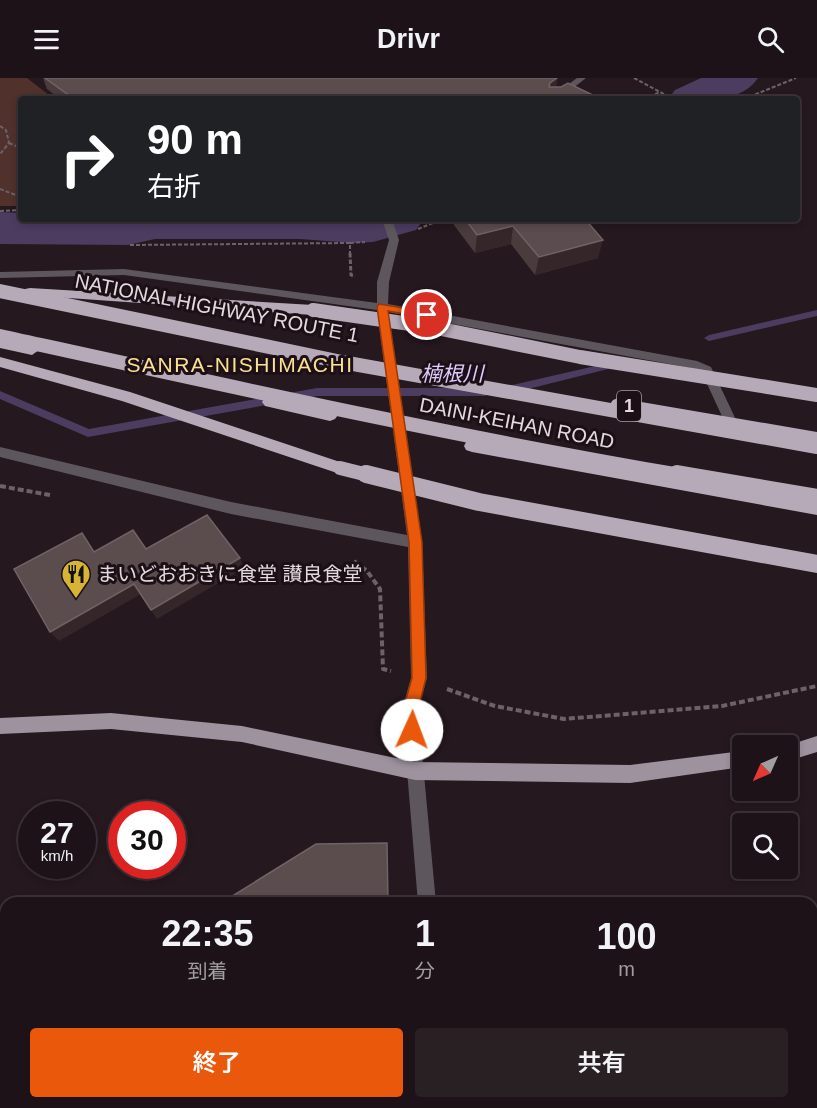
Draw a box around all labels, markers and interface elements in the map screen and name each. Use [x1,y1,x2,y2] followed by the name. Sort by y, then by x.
[30,23,63,56] icon: menu
[754,23,787,56] icon: search
[377,24,440,54] text: Drivr
[147,116,243,163] text: 90 m
[48,120,126,198] icon: right
[147,172,201,202] text: 右折
[73,270,361,346] street label: NATIONAL HIGHWAY ROUTE 1
[401,289,452,340] pin
[410,298,443,331] icon: arrive
[126,353,354,376] district label: SANRA-NISHIMACHI
[421,362,485,385] water label: 楠根川
[617,391,641,421] road number: 1
[418,393,616,453] street label: DAINI-KEIHAN ROAD
[60,558,92,600] restaurant icon: まいどおおきに食堂 讃良食堂
[97,563,363,585] place label: まいどおおきに食堂 讃良食堂
[380,698,444,762] position arrow
[732,735,798,801] north arrow
[732,735,798,879] map controls
[108,801,186,879] speed limit sign: 30
[732,813,798,879] button: search
[40,816,74,849] text: 27
[41,847,73,864] text: km/h
[161,913,254,954] text: 22:35
[415,913,435,954] text: 1
[596,916,657,957] text: 100
[618,958,635,980] text: m
[187,960,227,982] text: 到着
[415,960,435,982] text: 分
[30,1028,403,1097] button: 終了
[415,1028,788,1097] button: 共有

